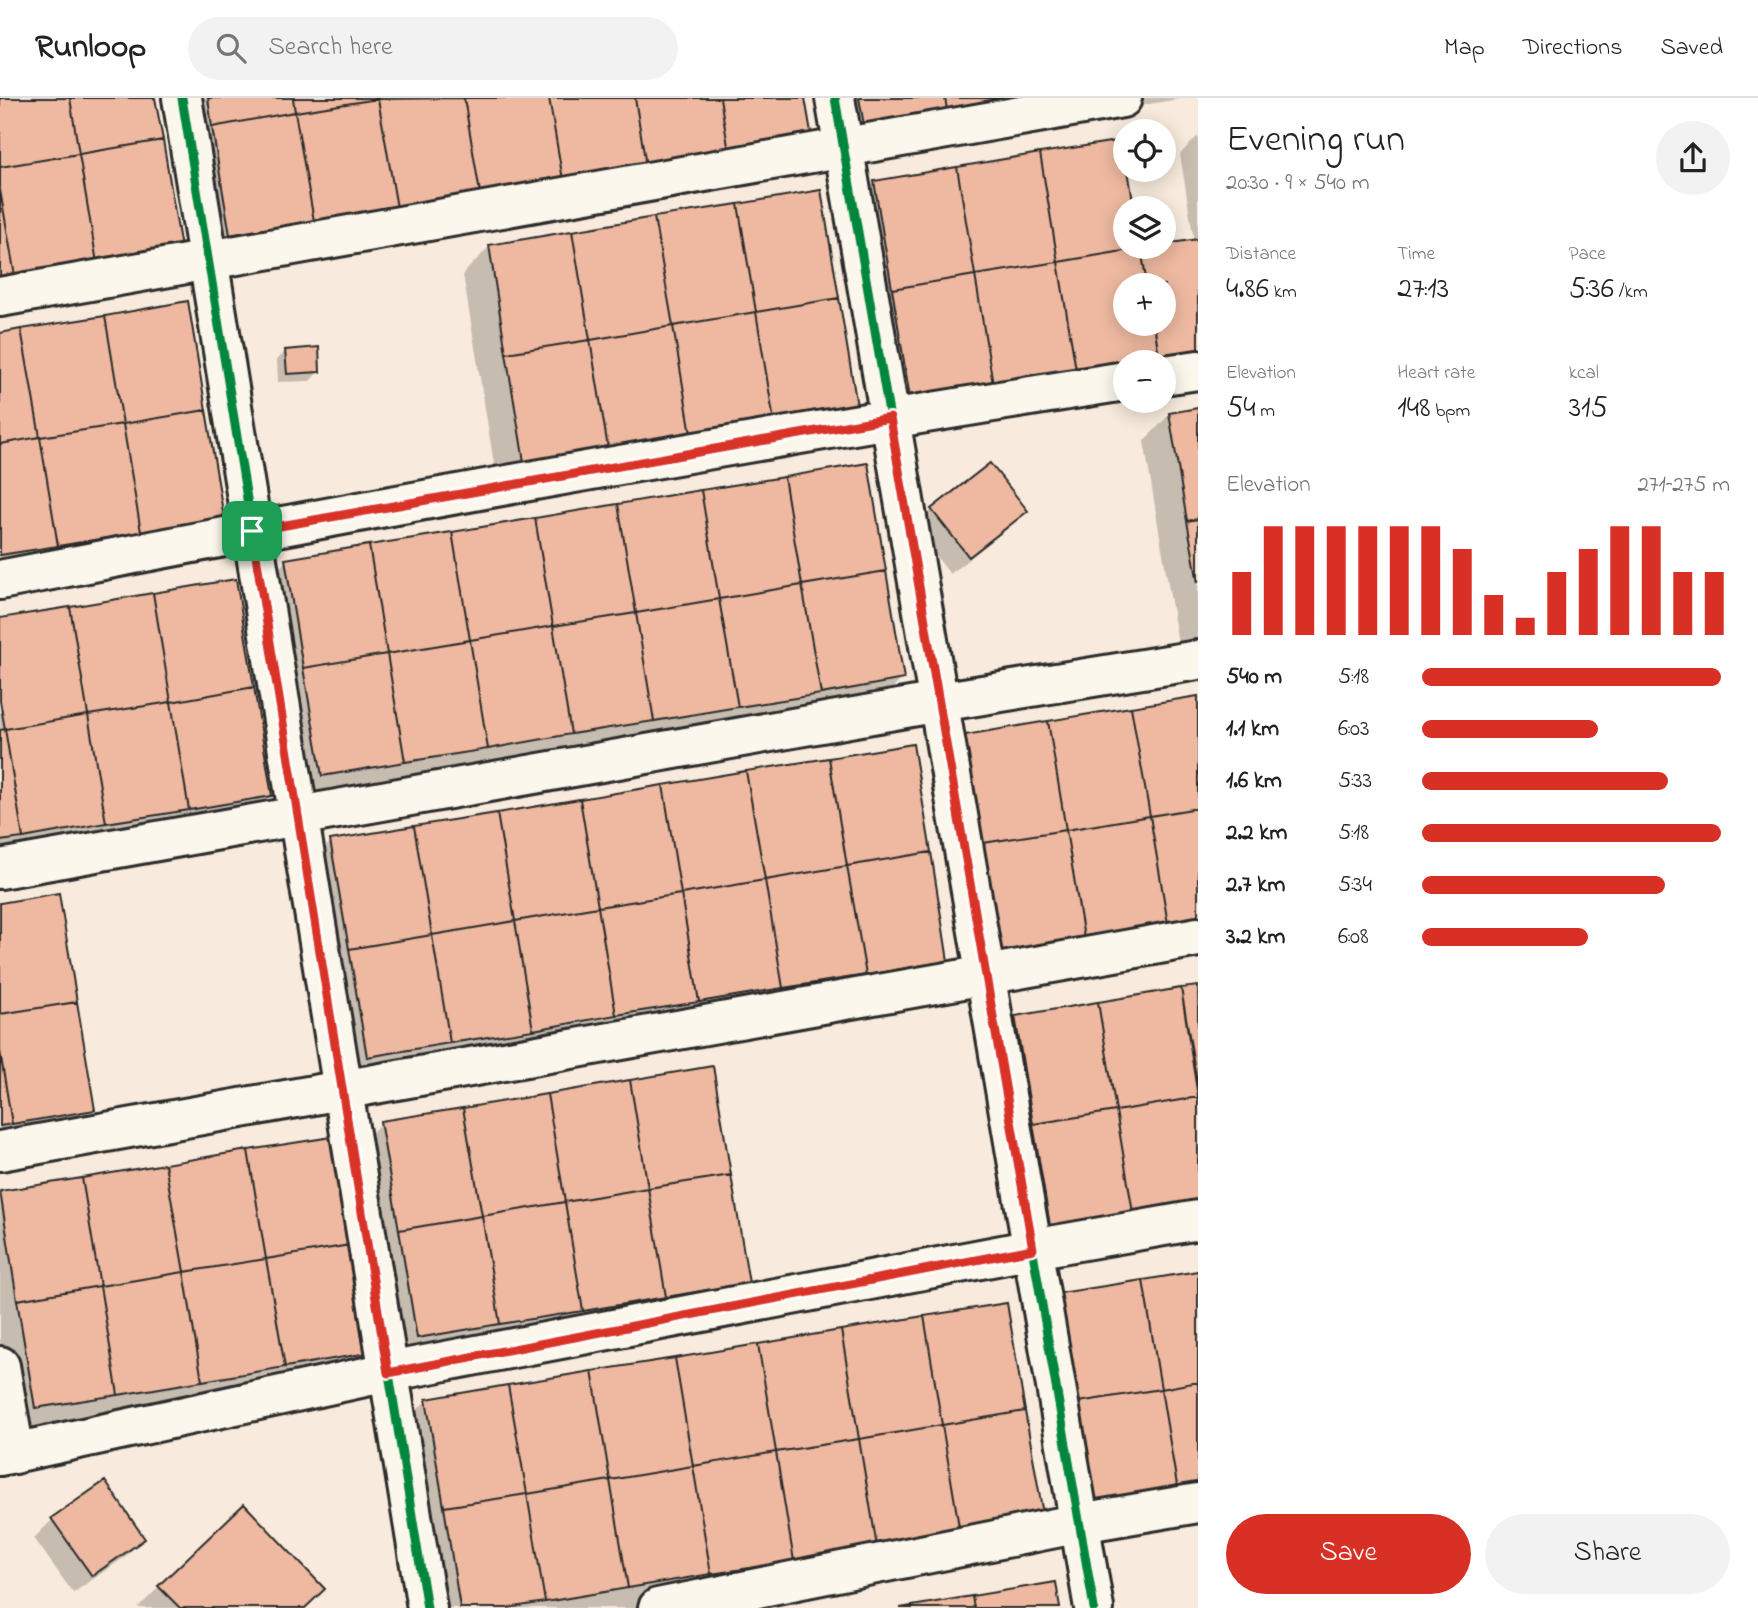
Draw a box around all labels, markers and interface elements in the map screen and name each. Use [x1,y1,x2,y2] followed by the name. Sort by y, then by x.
[188,17,678,80] search box
[35,24,146,72] text: Runloop
[212,29,250,67] icon: search
[268,29,393,67] text: Search here
[1444,31,1485,66] text: Map
[1523,31,1622,66] text: Directions
[1660,31,1723,66] text: Saved
[1226,113,1405,169] text: Evening run
[1113,119,1176,413] map controls
[1113,119,1176,182] button: locate
[1656,121,1730,195] button: share
[1226,167,1370,200] text: 20:30 · 9 × 540 m
[1113,196,1176,259] button: layers
[1226,241,1296,268] text: Distance
[1397,241,1435,268] text: Time
[1569,241,1606,268] text: Pace
[1226,268,1269,312] text: 4.86
[1397,268,1449,312] text: 27:13
[1569,268,1614,312] text: 5:36
[1113,273,1176,336] button: +
[1269,279,1297,306] text: km
[1614,279,1648,306] text: /km
[1113,350,1176,413] button: −
[1226,360,1296,387] text: Elevation
[1397,360,1475,387] text: Heart rate
[1569,360,1599,387] text: kcal
[1226,387,1256,431] text: 54
[1397,387,1430,431] text: 148
[1569,387,1608,431] text: 315
[1256,398,1275,425] text: m
[1430,398,1470,425] text: bpm
[1226,469,1311,502] text: Elevation
[1637,469,1730,502] text: 271–275 m
[222,501,282,561] pin
[233,512,271,550] icon: arrive
[1226,661,1282,694] text: 540 m
[1338,661,1369,694] text: 5:18
[1226,713,1279,746] text: 1.1 km
[1338,713,1370,746] text: 6:03
[1226,765,1282,798] text: 1.6 km
[1338,765,1372,798] text: 5:33
[1226,817,1287,850] text: 2.2 km
[1338,817,1369,850] text: 5:18
[1226,869,1285,902] text: 2.7 km
[1338,869,1372,902] text: 5:34
[1226,921,1285,954] text: 3.2 km
[1338,921,1369,954] text: 6:08
[1226,1514,1471,1594] button: Save
[1485,1514,1730,1594] button: Share

